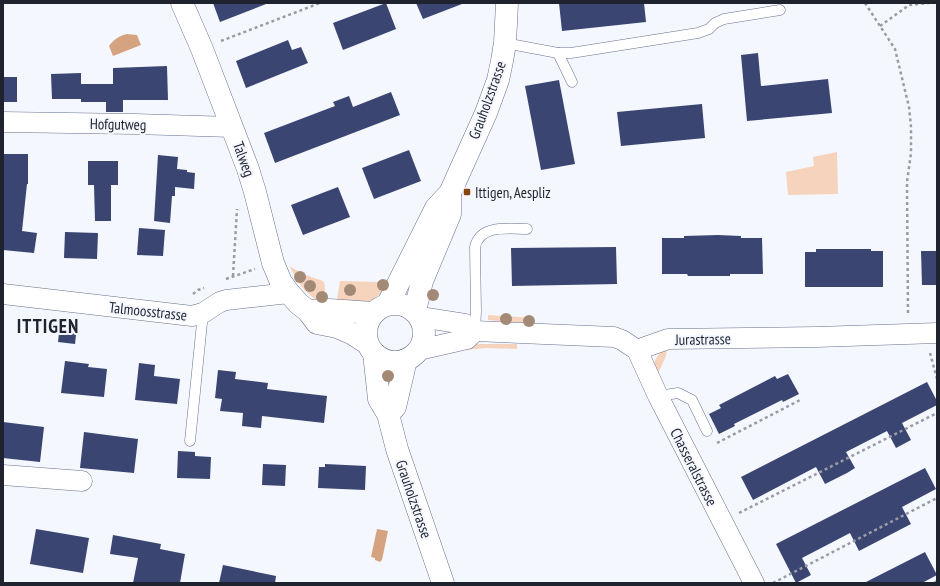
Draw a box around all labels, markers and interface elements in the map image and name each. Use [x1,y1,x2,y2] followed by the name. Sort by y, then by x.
[464,58,510,142] street label: Grauholzstrasse
[90,114,146,134] street label: Hofgutweg
[229,139,259,179] street label: Talweg
[475,183,551,202] place label: Ittigen, Aespliz
[462,187,472,197] marker: Ittigen, Aespliz
[108,297,188,325] street label: Talmoosstrasse
[17,314,79,338] district label: ITTIGEN
[674,329,731,349] street label: Jurastrasse
[666,425,722,509] street label: Chasseralstrasse
[392,457,436,541] street label: Grauholzstrasse

